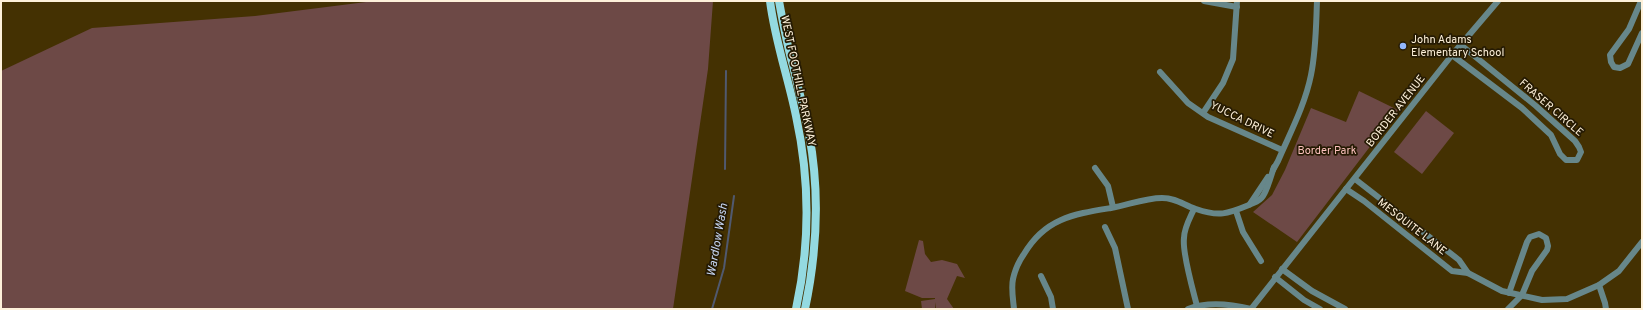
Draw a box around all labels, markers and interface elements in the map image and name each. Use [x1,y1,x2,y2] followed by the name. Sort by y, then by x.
[777,14,819,148] street label: WEST FOOTHILL PARKWAY
[1411,33,1504,60] place label: John Adams Elementary School
[1398,41,1408,51] marker: John Adams Elementary School
[1363,72,1429,150] street label: BORDER AVENUE
[1516,76,1586,140] street label: FRASER CIRCLE
[1208,98,1276,142] street label: YUCCA DRIVE
[1297,144,1357,158] park label: Border Park
[1375,196,1449,258] street label: MESQUITE LANE
[704,202,732,278] water label: Wardlow Wash

